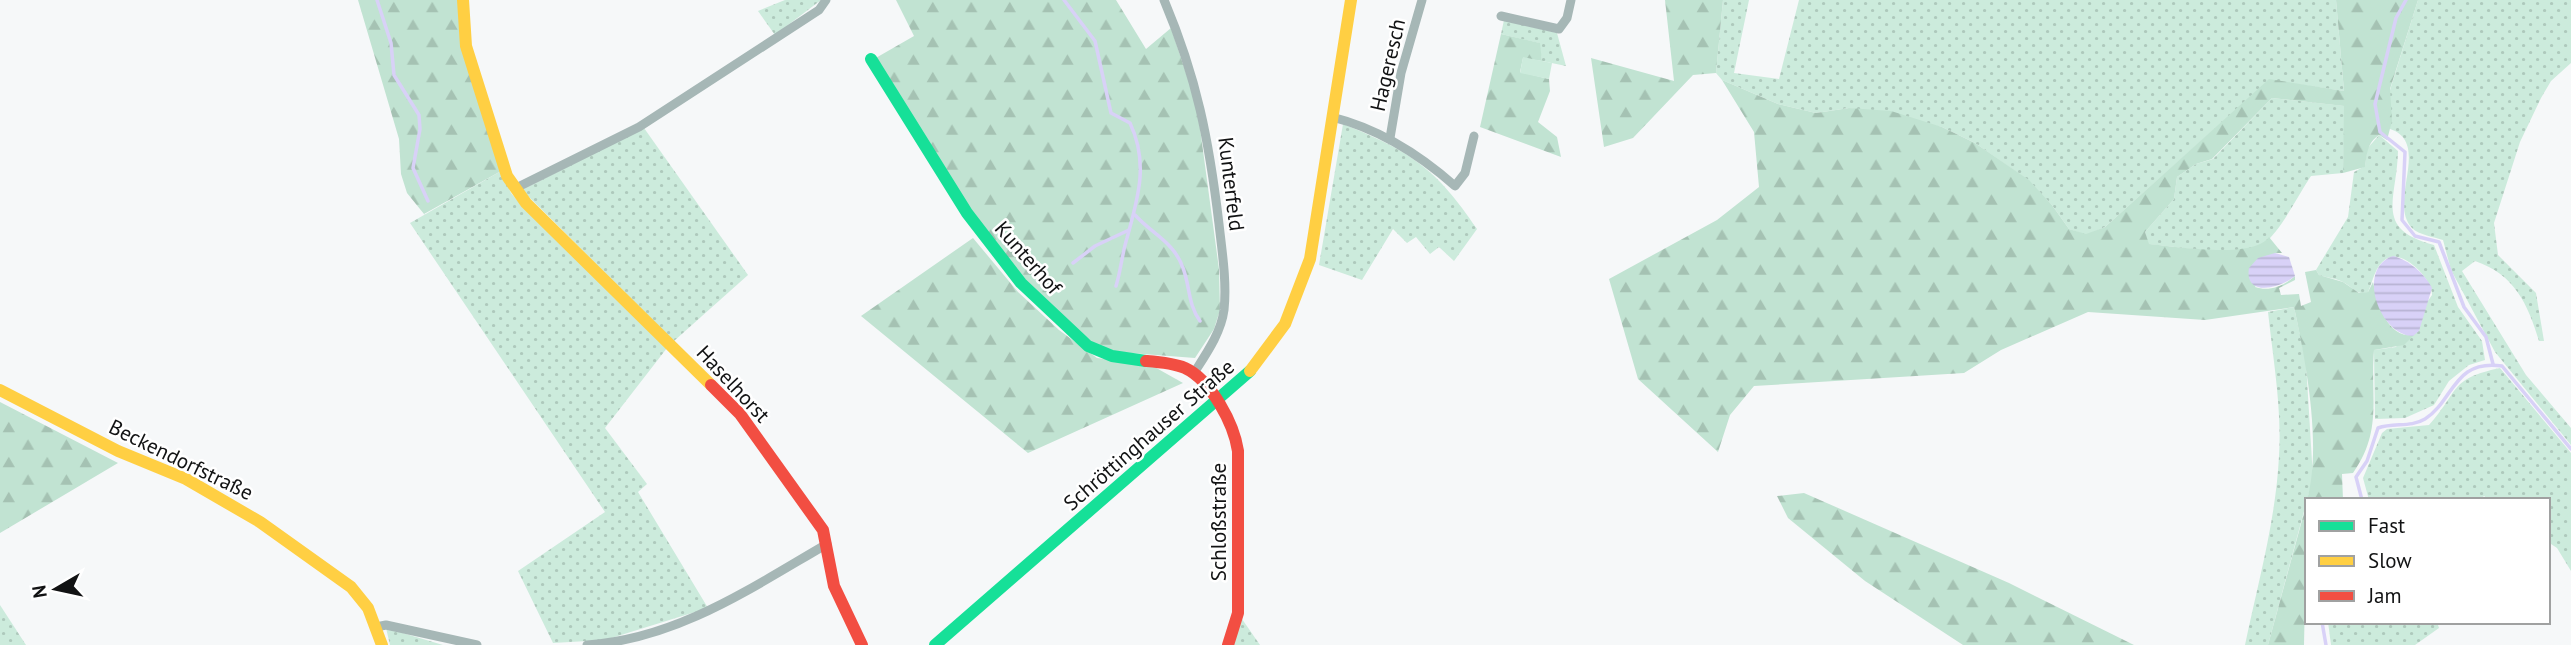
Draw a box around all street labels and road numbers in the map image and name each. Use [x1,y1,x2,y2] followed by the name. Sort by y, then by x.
[1364,16,1411,114] street label: Hageresch
[1212,135,1251,232] street label: Kunterfeld
[989,215,1069,301] street label: Kunterhof
[691,339,776,428] street label: Haselhorst
[1058,353,1240,516] street label: Schröttinghauser Straße
[105,413,258,506] street label: Beckendorfstraße
[1205,463,1232,581] street label: Schloßstraße

